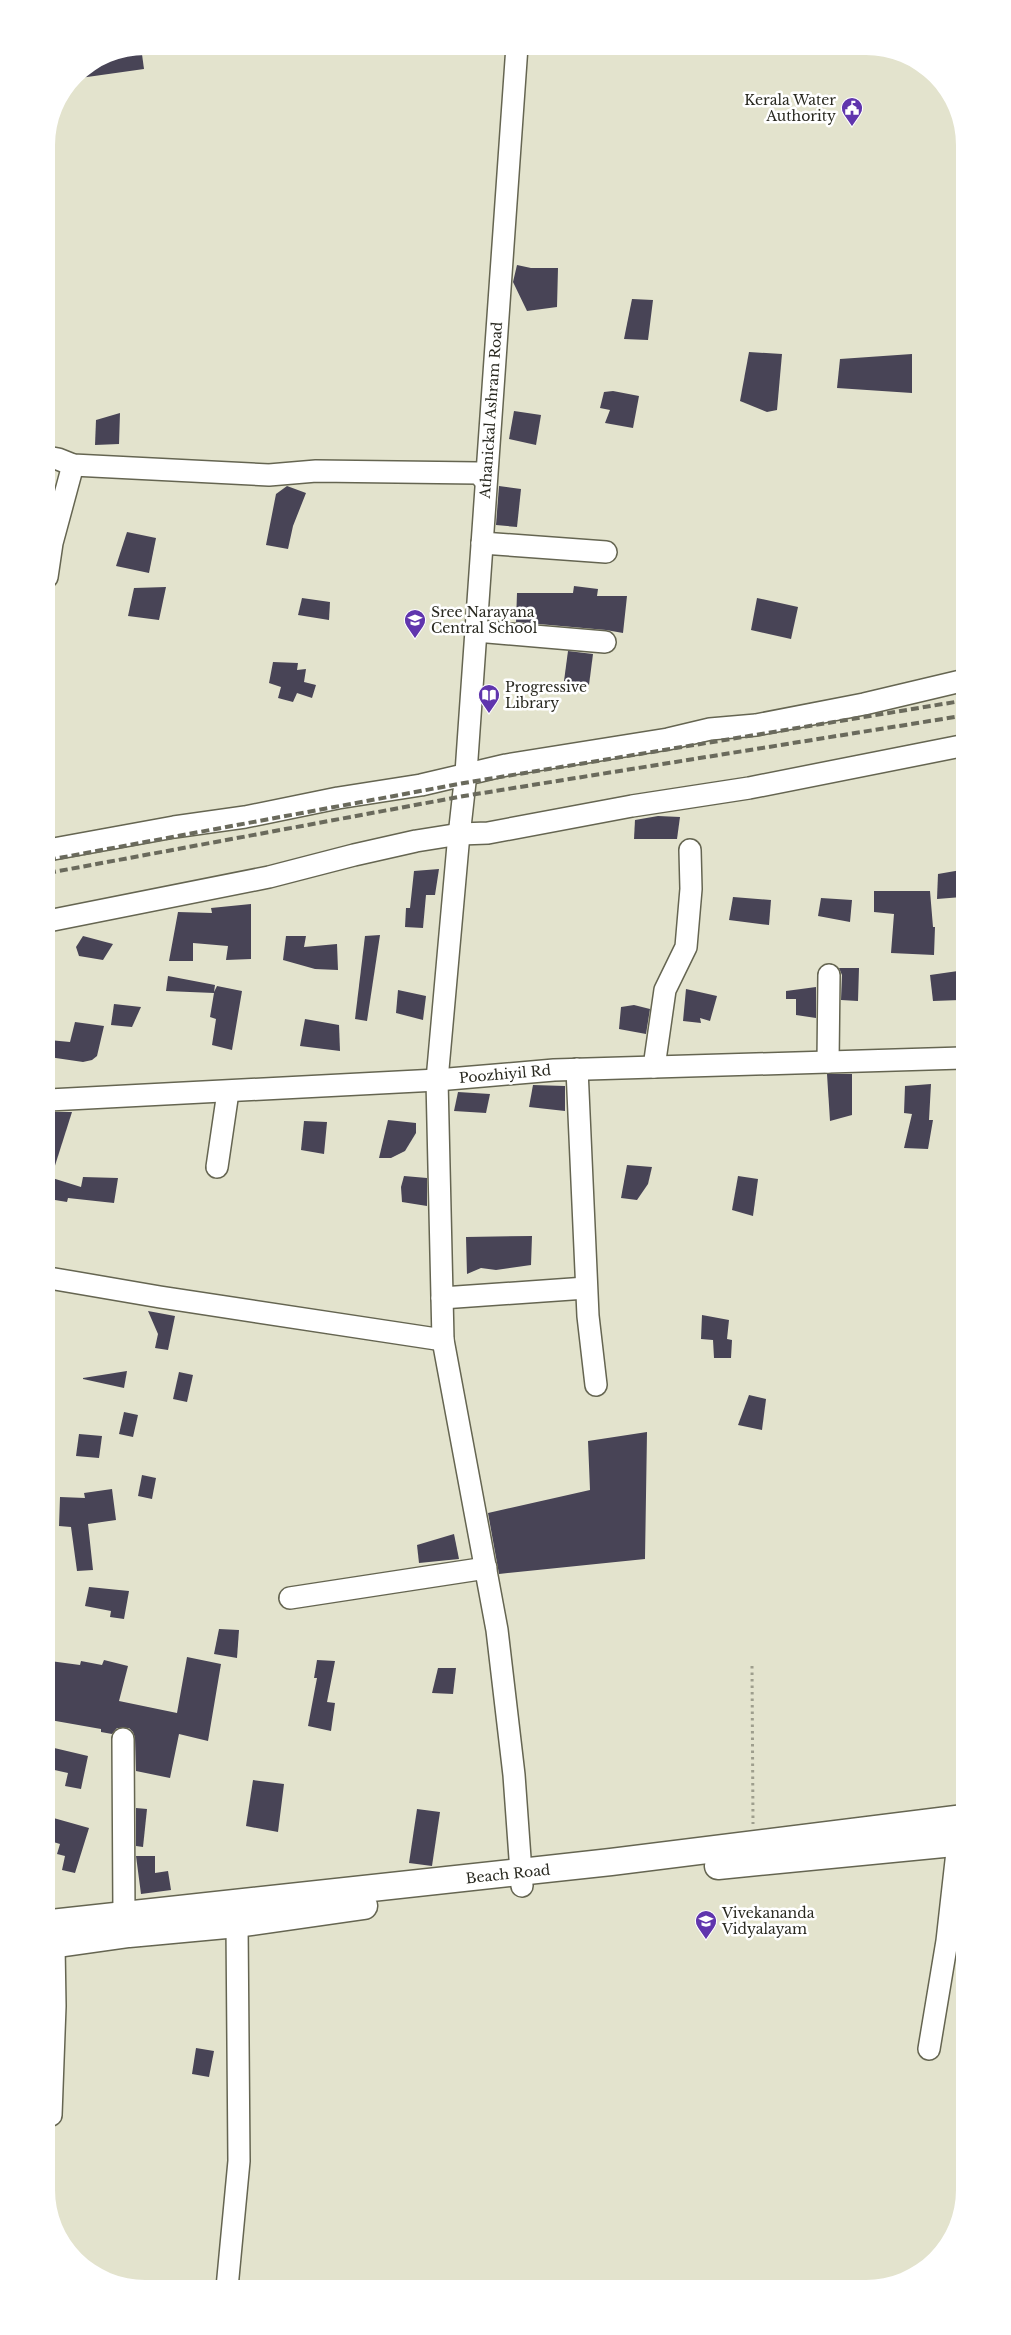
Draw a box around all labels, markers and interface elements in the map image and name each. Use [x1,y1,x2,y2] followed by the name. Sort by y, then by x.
[744,91,836,125] place label: Kerala Water Authority
[840,96,864,127] public building icon: Kerala Water Authority
[476,320,506,500] street label: Athanickal Ashram Road
[431,603,538,637] place label: Sree Narayana Central School
[403,608,427,639] school or university icon: Sree Narayana Central School
[505,678,587,712] place label: Progressive Library
[477,683,501,714] library icon: Progressive Library
[458,1061,552,1087] street label: Poozhiyil Rd
[465,1861,552,1887] street label: Beach Road
[721,1904,815,1938] place label: Vivekananda Vidyalayam
[694,1909,718,1940] school or university icon: Vivekananda Vidyalayam

